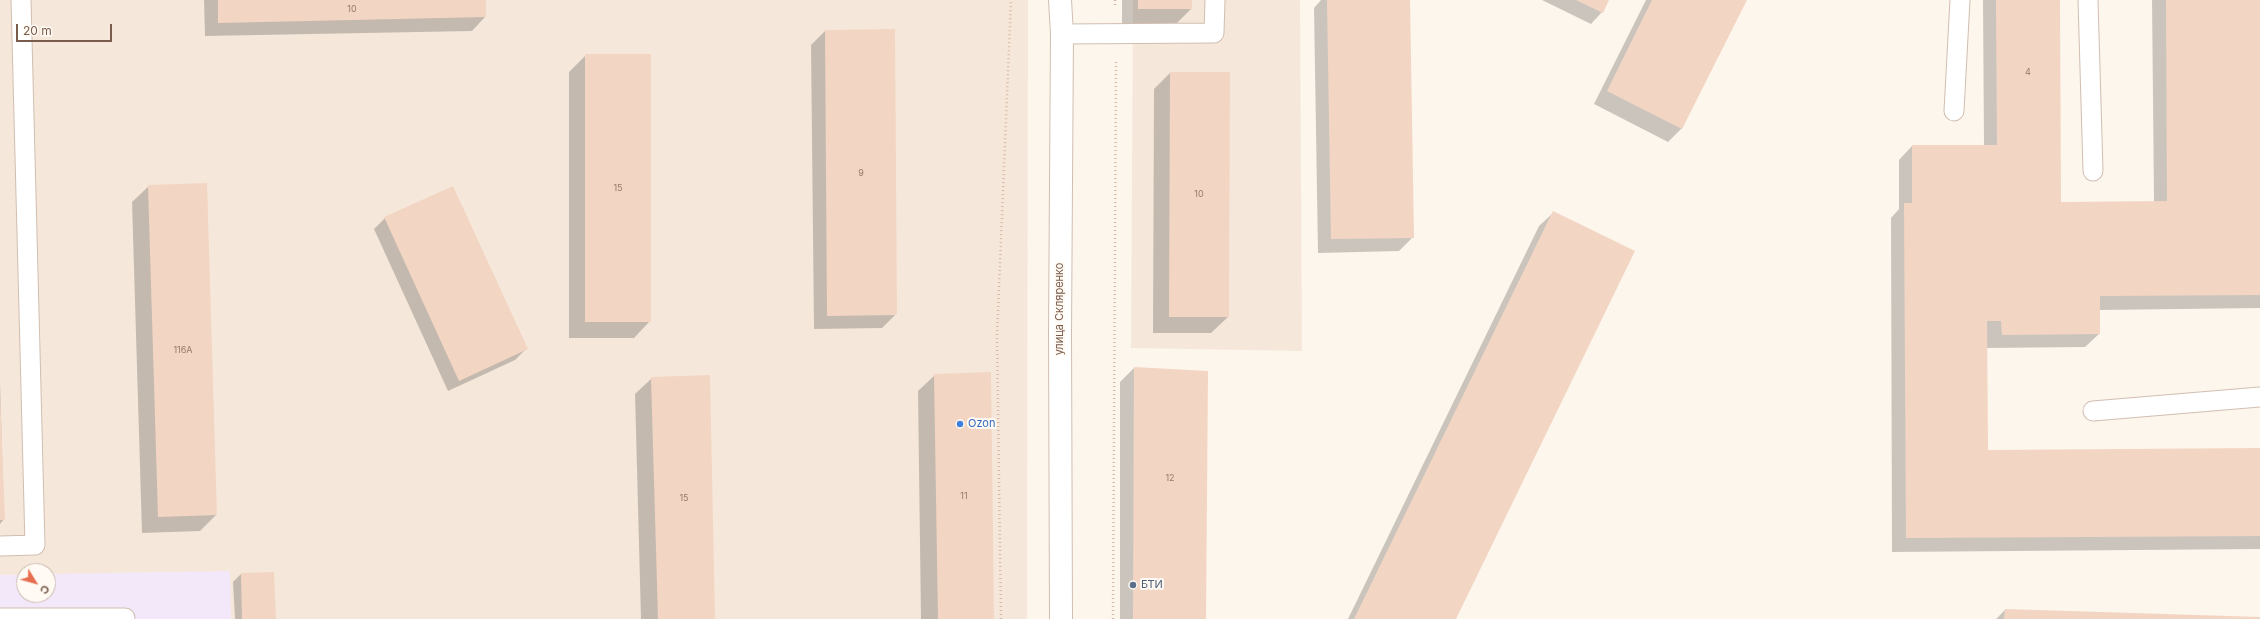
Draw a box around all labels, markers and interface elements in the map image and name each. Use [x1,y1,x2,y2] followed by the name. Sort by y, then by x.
[347,4,357,14] house number: 10
[18,16,114,42] scale bar
[23,23,52,38] text: 20 m
[2025,67,2031,77] house number: 4
[858,168,864,178] house number: 9
[613,183,623,193] house number: 15
[1194,189,1204,199] house number: 10
[1053,263,1067,355] street label: улица Скляренко
[173,345,193,355] house number: 116А
[968,417,995,431] place label: Ozon
[955,419,965,429] marker: Ozon
[1165,473,1175,483] house number: 12
[960,491,968,501] house number: 11
[679,493,689,503] house number: 15
[16,563,56,603] north arrow
[1141,578,1163,592] place label: БТИ
[1128,580,1138,590] marker: БТИ
[37,582,53,597] text: С

